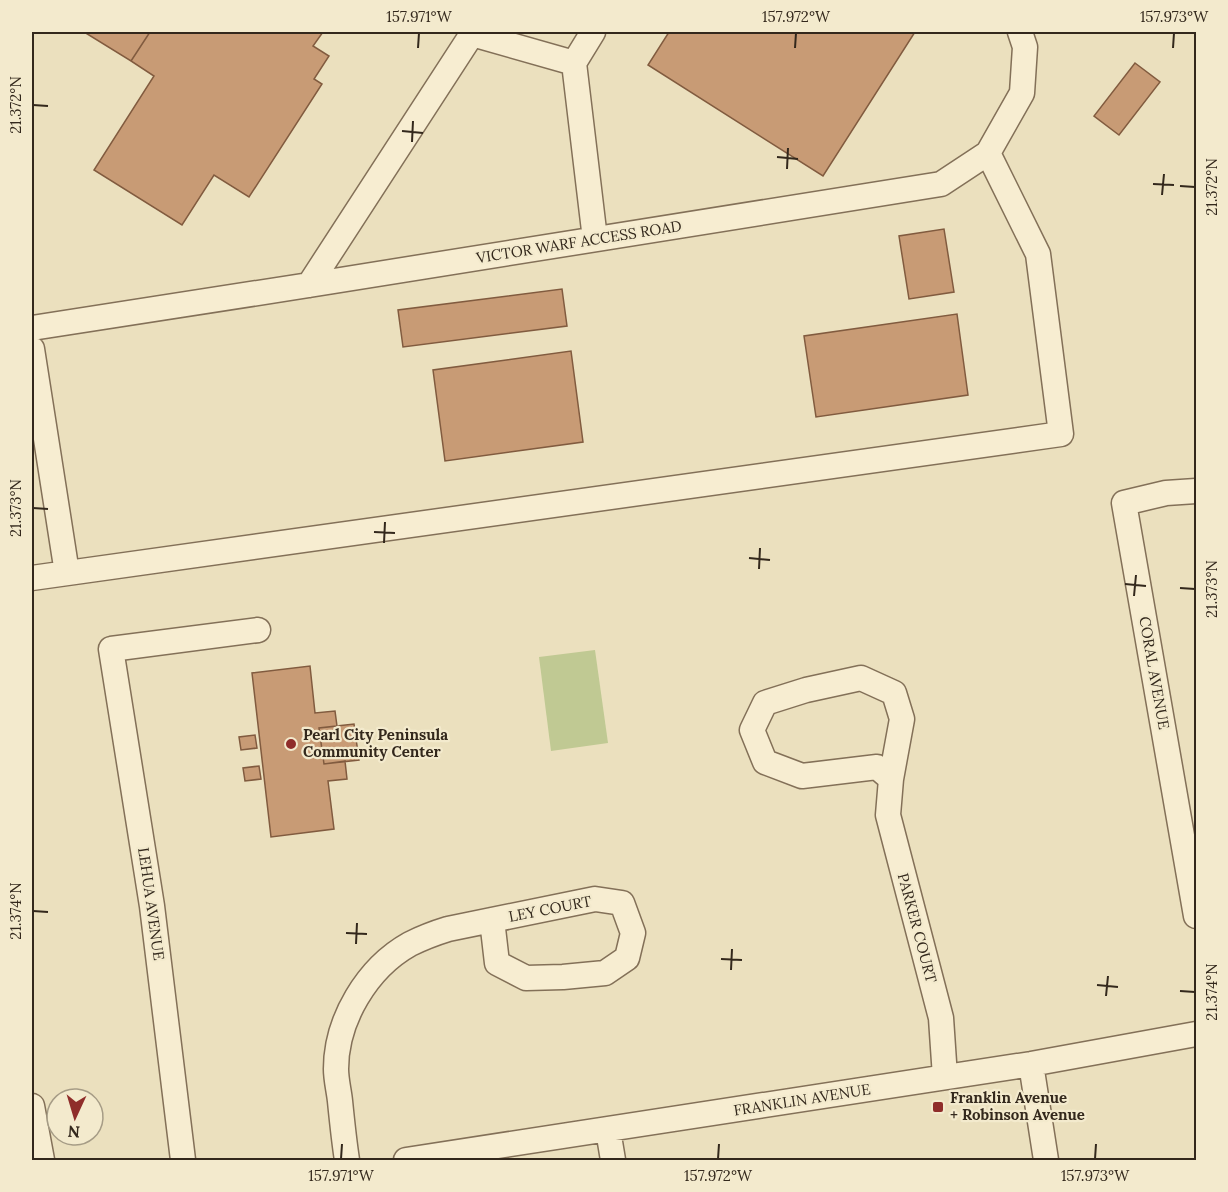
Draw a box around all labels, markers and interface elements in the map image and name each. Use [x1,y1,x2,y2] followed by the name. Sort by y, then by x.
[386,7,453,26] text: 157.971°W
[762,7,831,26] text: 157.972°W
[1140,7,1209,26] text: 157.973°W
[6,76,25,134] text: 21.372°N
[1202,158,1221,216] text: 21.372°N
[474,216,683,267] street label: VICTOR WARF ACCESS ROAD
[6,479,25,537] text: 21.373°N
[1202,560,1221,618] text: 21.373°N
[1135,615,1174,731] street label: CORAL AVENUE
[303,725,448,761] place label: Pearl City Peninsula Community Center
[284,737,298,751] marker: Pearl City Peninsula Community Center
[134,846,169,962] street label: LEHUA AVENUE
[894,871,941,985] street label: PARKER COURT
[6,882,25,940] text: 21.374°N
[507,891,593,926] street label: LEY COURT
[1202,963,1221,1021] text: 21.374°N
[732,1079,872,1120] street label: FRANKLIN AVENUE
[45,1087,105,1147] north arrow
[950,1088,1085,1124] place label: Franklin Avenue + Robinson Avenue
[931,1100,945,1114] marker: Franklin Avenue + Robinson Avenue
[67,1122,81,1142] text: N
[308,1166,375,1185] text: 157.971°W
[684,1166,753,1185] text: 157.972°W
[1061,1166,1130,1185] text: 157.973°W

